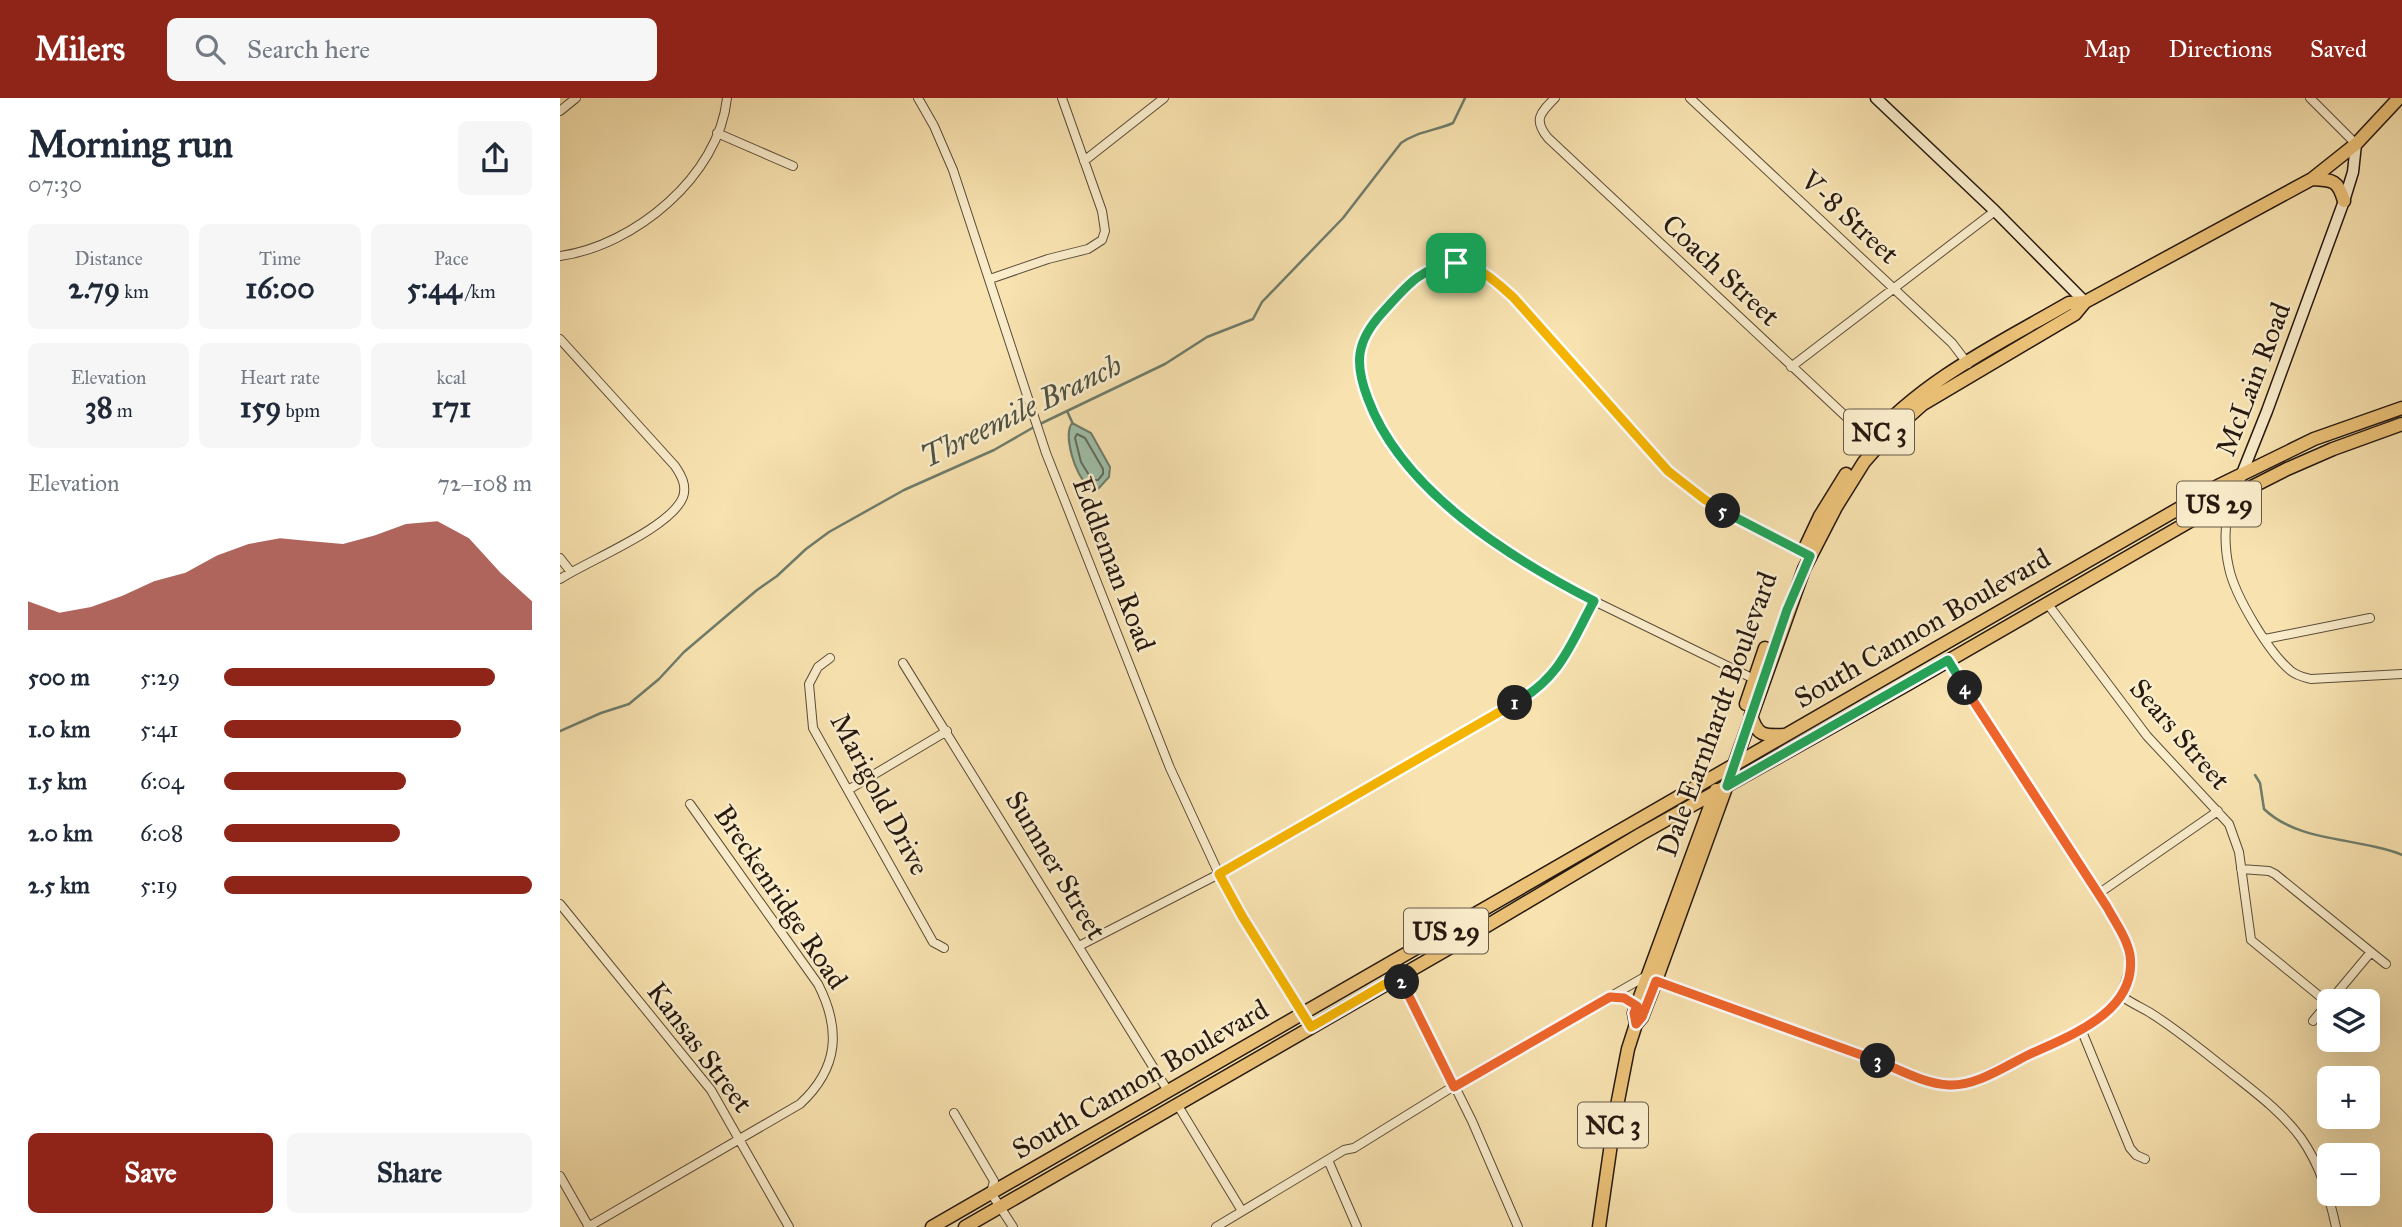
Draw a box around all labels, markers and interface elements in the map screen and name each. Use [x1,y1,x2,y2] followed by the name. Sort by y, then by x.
[167,18,657,81] search box
[35,29,125,69] text: Milers
[191,30,229,68] icon: search
[247,33,370,65] text: Search here
[2084,34,2131,64] text: Map
[2169,34,2272,64] text: Directions
[2310,34,2367,64] text: Saved
[28,121,233,167] text: Morning run
[458,121,532,195] button: share
[1793,162,1906,271] street label: V-8 Street
[28,170,82,198] text: 07:30
[1655,207,1787,333] street label: Coach Street
[1426,233,1486,293] pin
[1437,244,1475,282] icon: arrive
[75,247,143,270] text: Distance
[259,247,301,270] text: Time
[434,247,469,270] text: Pace
[68,270,120,306] text: 2.79
[245,270,315,306] text: 16:00
[407,270,462,306] text: 5:44
[120,280,149,303] text: km
[462,280,496,303] text: /km
[2208,297,2298,461] street label: McLain Road
[915,347,1128,475] water label: Threemile Branch
[71,366,146,389] text: Elevation
[240,366,320,389] text: Heart rate
[436,366,466,389] text: kcal
[85,389,113,425] text: 38
[240,389,281,425] text: 159
[431,389,471,425] text: 171
[113,399,133,422] text: m
[281,399,320,422] text: bpm
[1844,410,1914,454] road number: NC 3
[28,469,119,497] text: Elevation
[437,469,532,497] text: 72–108 m
[1065,472,1163,656] street label: Eddleman Road
[2177,482,2261,526] road number: US 29
[1706,494,1740,528] pin: 5
[1718,499,1727,522] text: 5
[1788,540,2056,716] street label: South Cannon Boulevard
[1649,567,1785,861] street label: Dale Earnhardt Boulevard
[28,663,90,691] text: 500 m
[140,663,180,691] text: 5:29
[1948,670,1982,706] pin: 4
[2122,671,2238,797] street label: Sears Street
[1959,676,1970,699] text: 4
[1497,686,1532,720] pin: 1
[1511,691,1518,714] text: 1
[823,707,937,881] street label: Marigold Drive
[28,715,90,743] text: 1.0 km
[140,715,178,743] text: 5:41
[28,767,87,795] text: 1.5 km
[140,767,184,795] text: 6:04
[998,784,1114,946] street label: Sumner Street
[707,798,855,996] street label: Breckenridge Road
[28,819,93,847] text: 2.0 km
[140,819,183,847] text: 6:08
[28,871,90,899] text: 2.5 km
[140,871,178,899] text: 5:19
[1404,908,1488,954] road number: US 29
[1384,964,1420,1000] pin: 2
[1397,970,1406,993] text: 2
[639,975,761,1119] street label: Kansas Street
[2317,989,2380,1206] map controls
[2317,989,2380,1052] button: layers
[1006,991,1274,1167] street label: South Cannon Boulevard
[1860,1044,1896,1079] pin: 3
[1874,1049,1881,1072] text: 3
[2317,1066,2380,1129] button: +
[1578,1102,1648,1148] road number: NC 3
[28,1133,273,1213] button: Save
[287,1133,532,1213] button: Share
[2317,1143,2380,1206] button: −

